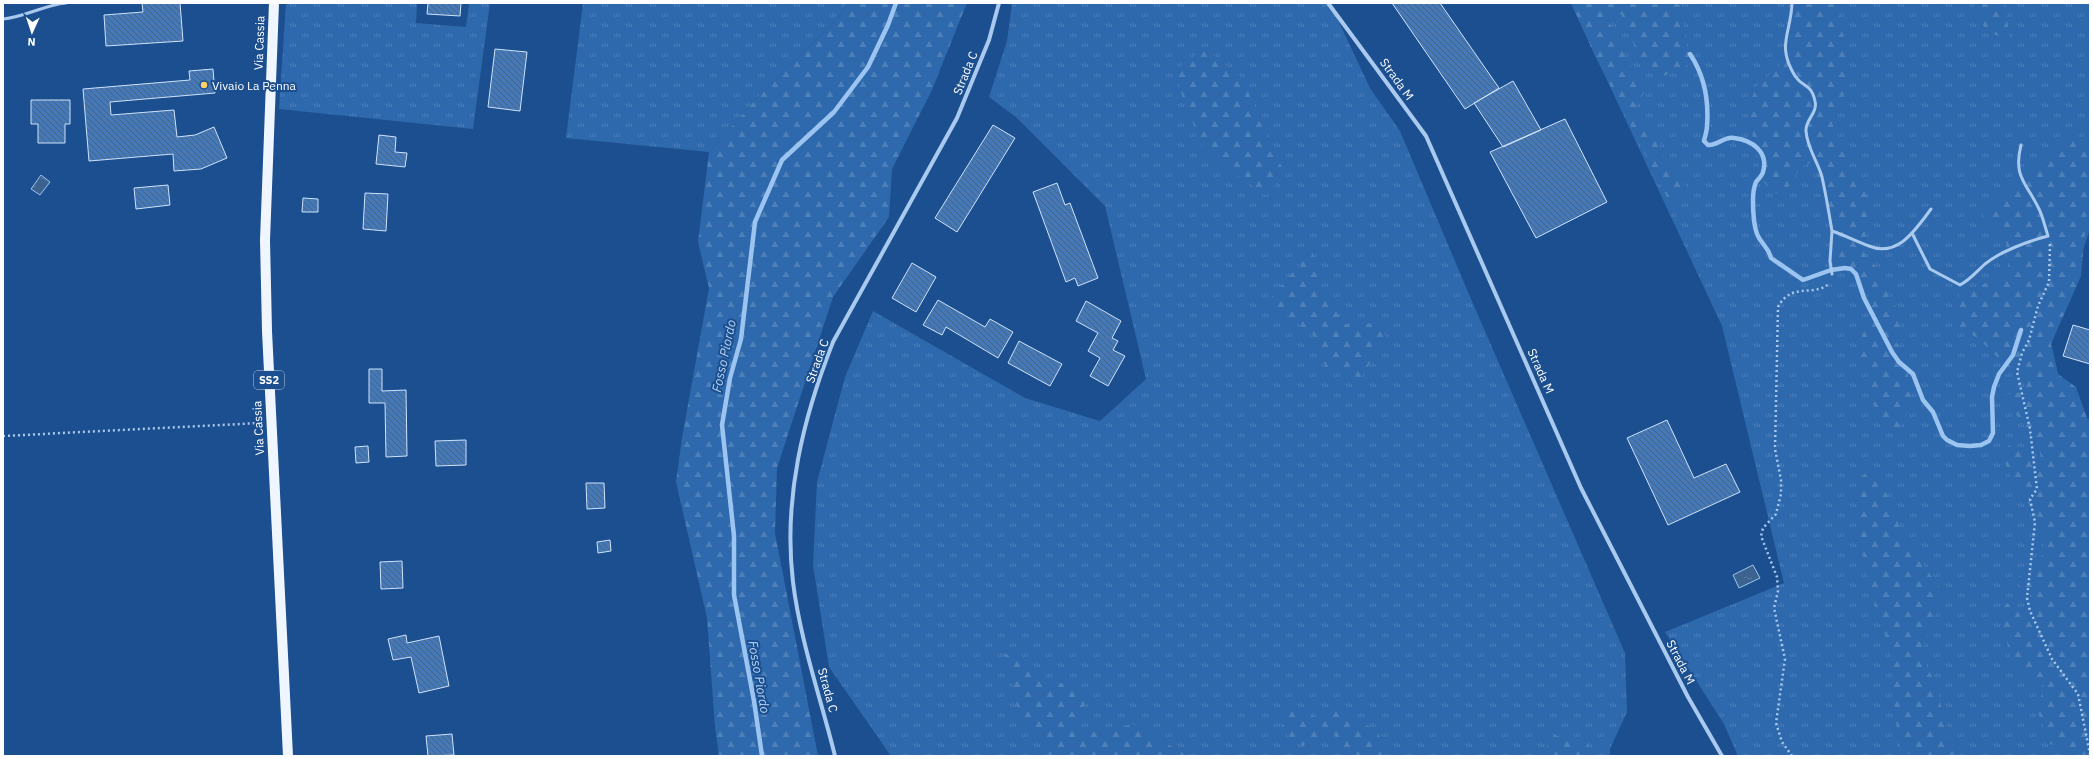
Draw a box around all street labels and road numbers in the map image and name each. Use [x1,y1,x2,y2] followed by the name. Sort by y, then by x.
[251,15,267,70] street label: Via Cassia
[950,49,981,97] street label: Strada C
[1377,55,1417,103] street label: Strada M
[802,336,832,385] street label: Strada C
[1524,346,1558,396] street label: Strada M
[254,371,284,389] road number: SS2
[249,400,267,456] street label: Via Cassia
[1663,637,1699,687] street label: Strada M
[815,666,841,714] street label: Strada C

